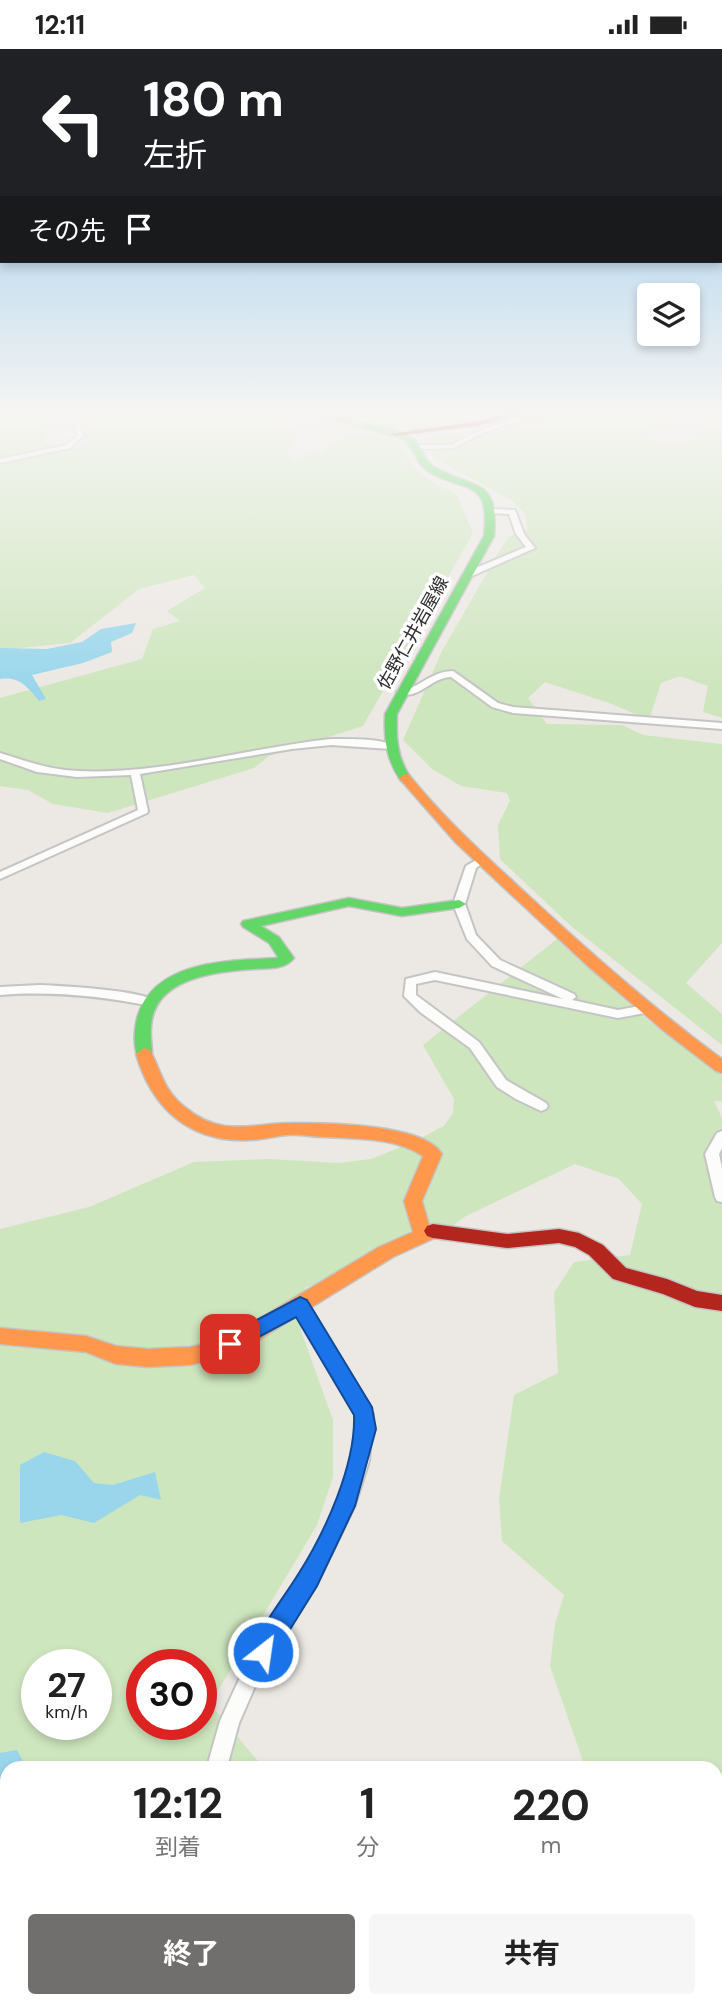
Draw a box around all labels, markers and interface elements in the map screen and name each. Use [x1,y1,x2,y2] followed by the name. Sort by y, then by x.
[35,8,85,42] text: 12:11
[143,67,284,131] text: 180 m
[28,77,119,168] icon: left
[143,134,207,176] text: 左折
[120,210,158,248] icon: arrive
[28,214,106,248] text: その先
[637,283,700,346] map controls
[637,283,700,346] button: layers
[372,572,454,694] street label: 佐野仁井岩屋線
[200,1314,260,1374] pin
[211,1325,249,1363] icon: arrive
[226,1615,300,1689] position arrow
[126,1649,217,1740] speed limit sign: 30
[47,1662,86,1708] text: 27
[45,1700,88,1724] text: km/h
[133,1776,223,1831] text: 12:12
[360,1776,375,1831] text: 1
[512,1778,590,1833] text: 220
[541,1830,561,1860] text: m
[155,1832,201,1862] text: 到着
[356,1832,379,1862] text: 分
[28,1914,355,1994] button: 終了
[369,1914,695,1994] button: 共有

